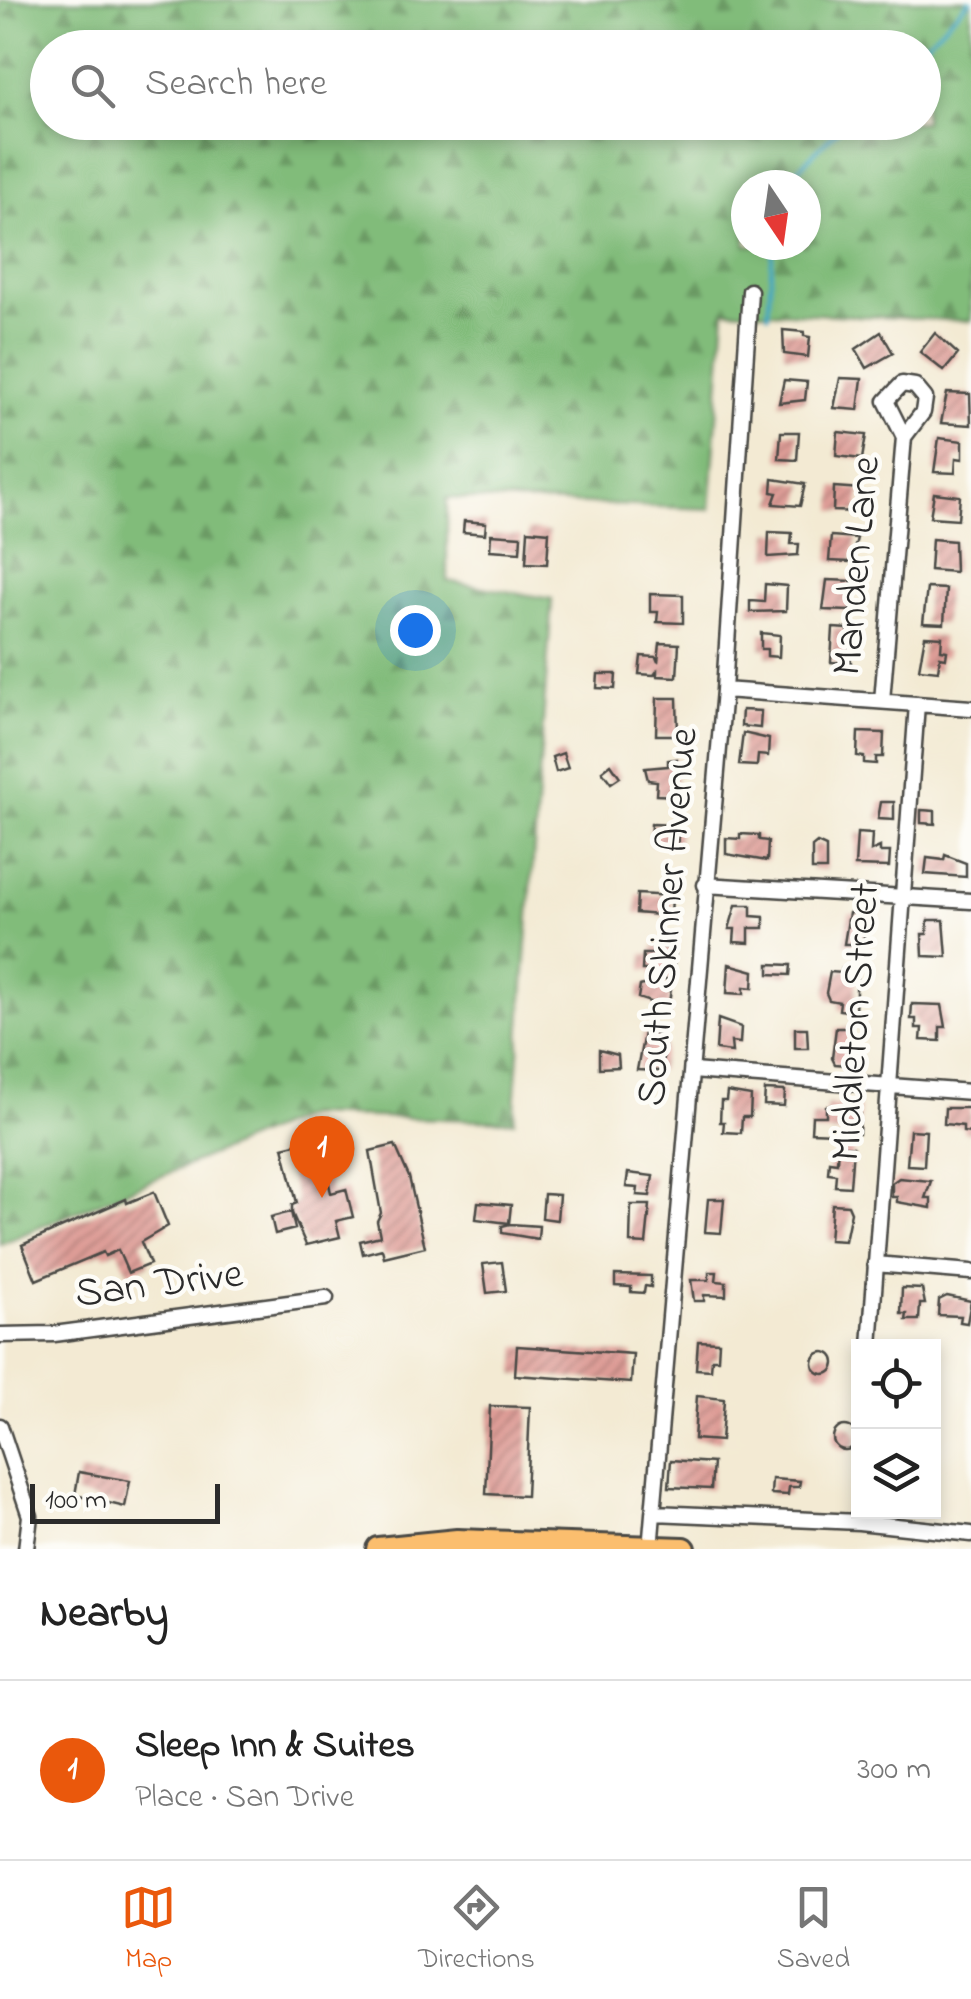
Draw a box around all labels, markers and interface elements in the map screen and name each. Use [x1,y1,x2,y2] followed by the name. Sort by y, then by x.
[30,30,941,140] search box
[145,57,327,113] text: Search here
[65,58,120,113] icon: search
[731,170,821,260] north arrow
[818,453,898,678] street label: Manden Lane
[390,605,441,656] your location
[622,725,716,1109] street label: South Skinner Avenue
[817,881,897,1163] street label: Middleton Street
[290,1116,354,1198] pin: 1
[72,1244,247,1326] street label: San Drive
[851,1339,941,1519] map controls
[851,1339,941,1429] button: locate
[851,1429,941,1519] button: layers
[30,1479,220,1524] scale bar
[45,1481,107,1522] text: 100 m
[40,1584,168,1645] text: Nearby
[135,1719,415,1775] text: Sleep Inn & Suites
[67,1747,78,1794] text: 1
[857,1747,931,1794] text: 300 m
[135,1775,354,1822] text: Place · San Drive
[121,1880,176,1981] tab: Map
[418,1880,535,1981] tab: Directions
[777,1880,850,1981] tab: Saved

